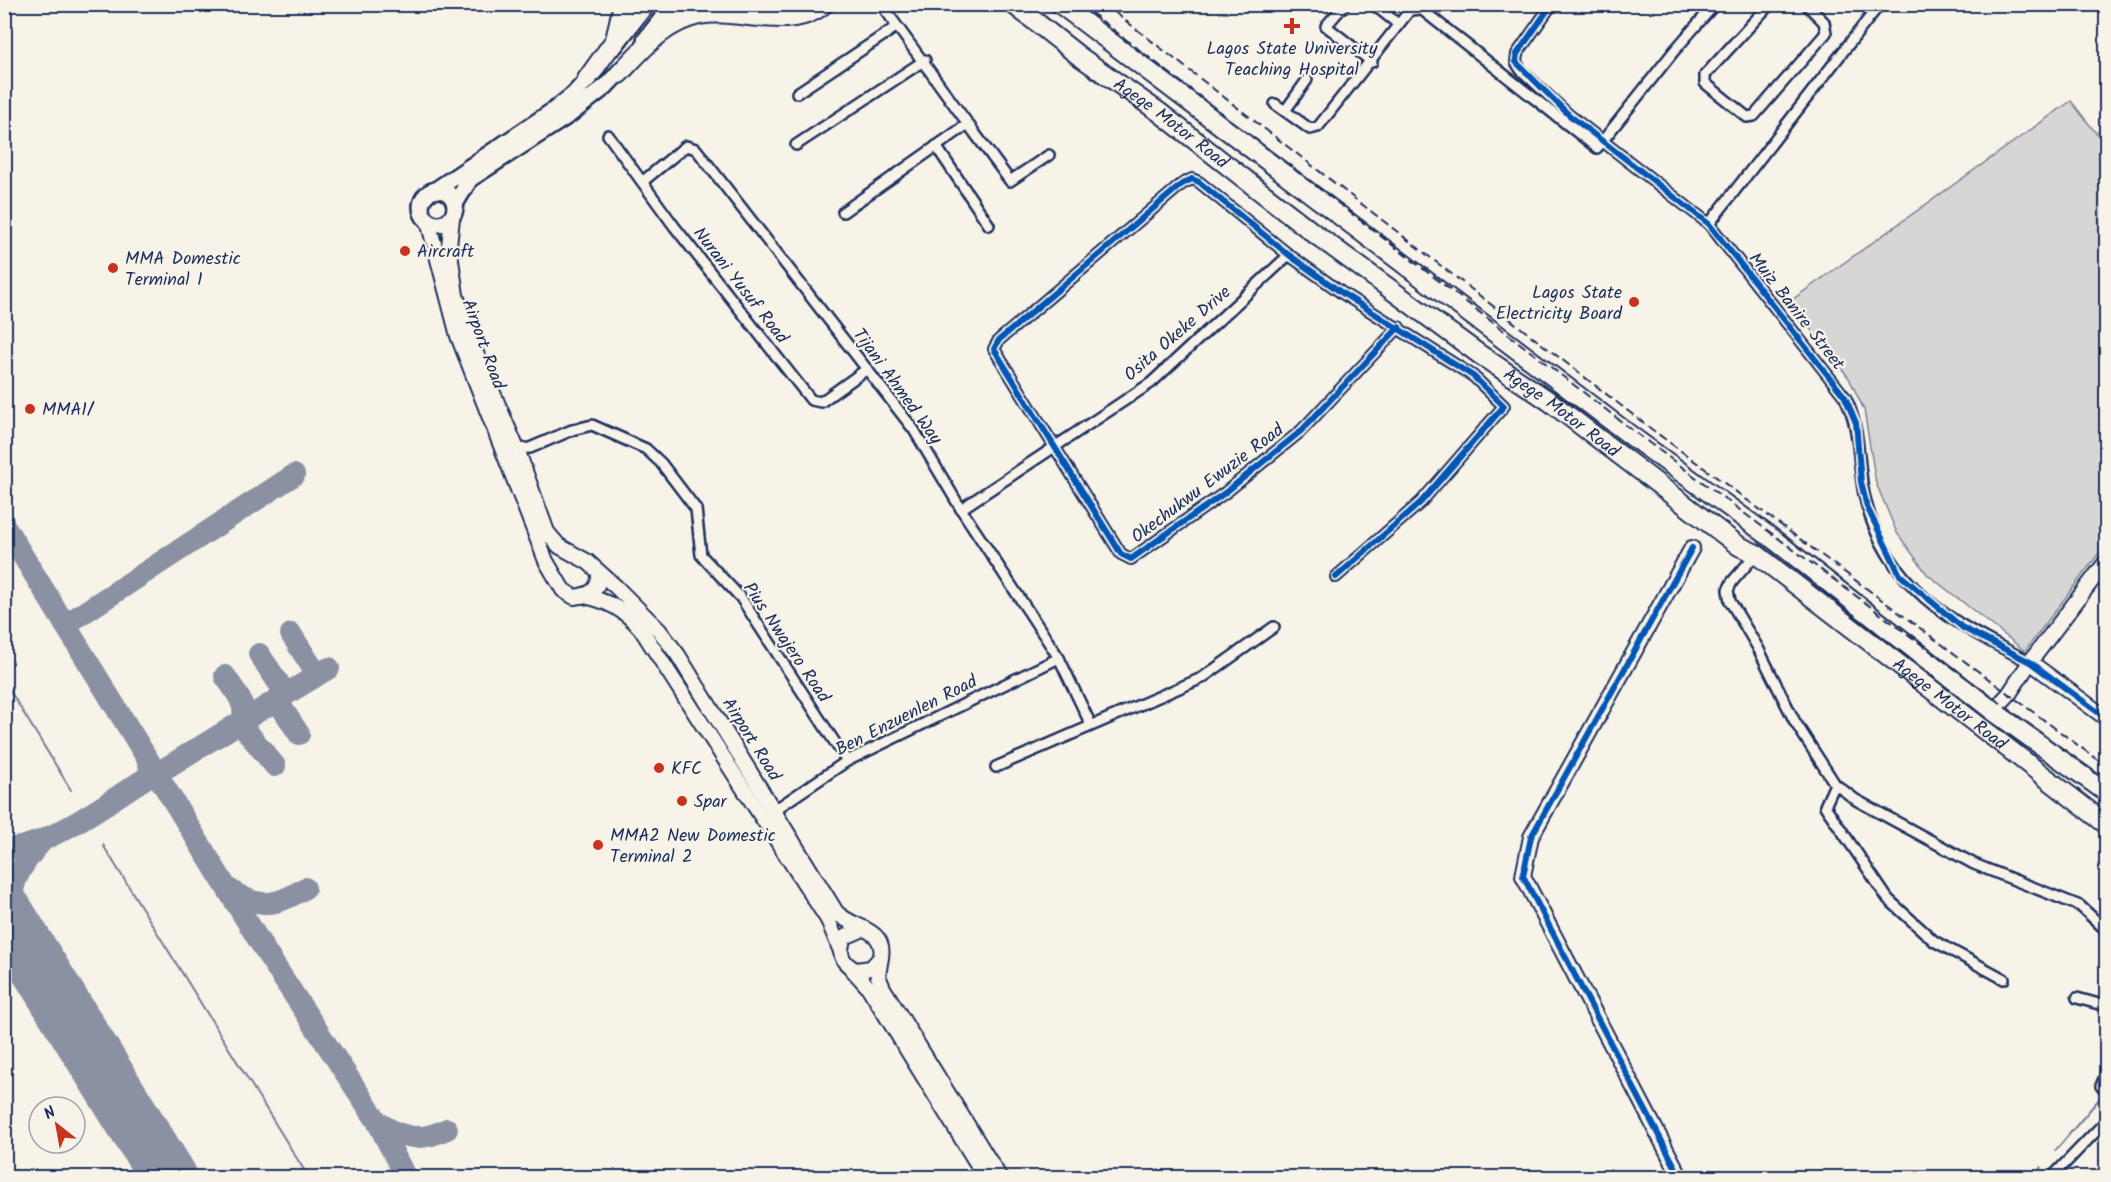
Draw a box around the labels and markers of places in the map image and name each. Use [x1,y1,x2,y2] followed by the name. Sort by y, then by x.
[1283,17,1301,35] marker: Lagos State University Teaching Hospital
[1207,35,1378,85] place label: Lagos State University Teaching Hospital
[417,238,475,267] place label: Aircraft
[398,244,412,258] marker: Aircraft
[125,245,241,295] place label: MMA Domestic Terminal 1
[106,261,120,275] marker: MMA Domestic Terminal 1
[1496,279,1623,329] place label: Lagos State Electricity Board
[1627,295,1641,309] marker: Lagos State Electricity Board
[42,396,95,425] place label: MMA1/
[23,402,37,416] marker: MMA1/
[671,755,702,784] place label: KFC
[652,761,666,775] marker: KFC
[694,788,728,817] place label: Spar
[675,794,689,808] marker: Spar
[610,822,776,872] place label: MMA2 New Domestic Terminal 2
[591,838,605,852] marker: MMA2 New Domestic Terminal 2

